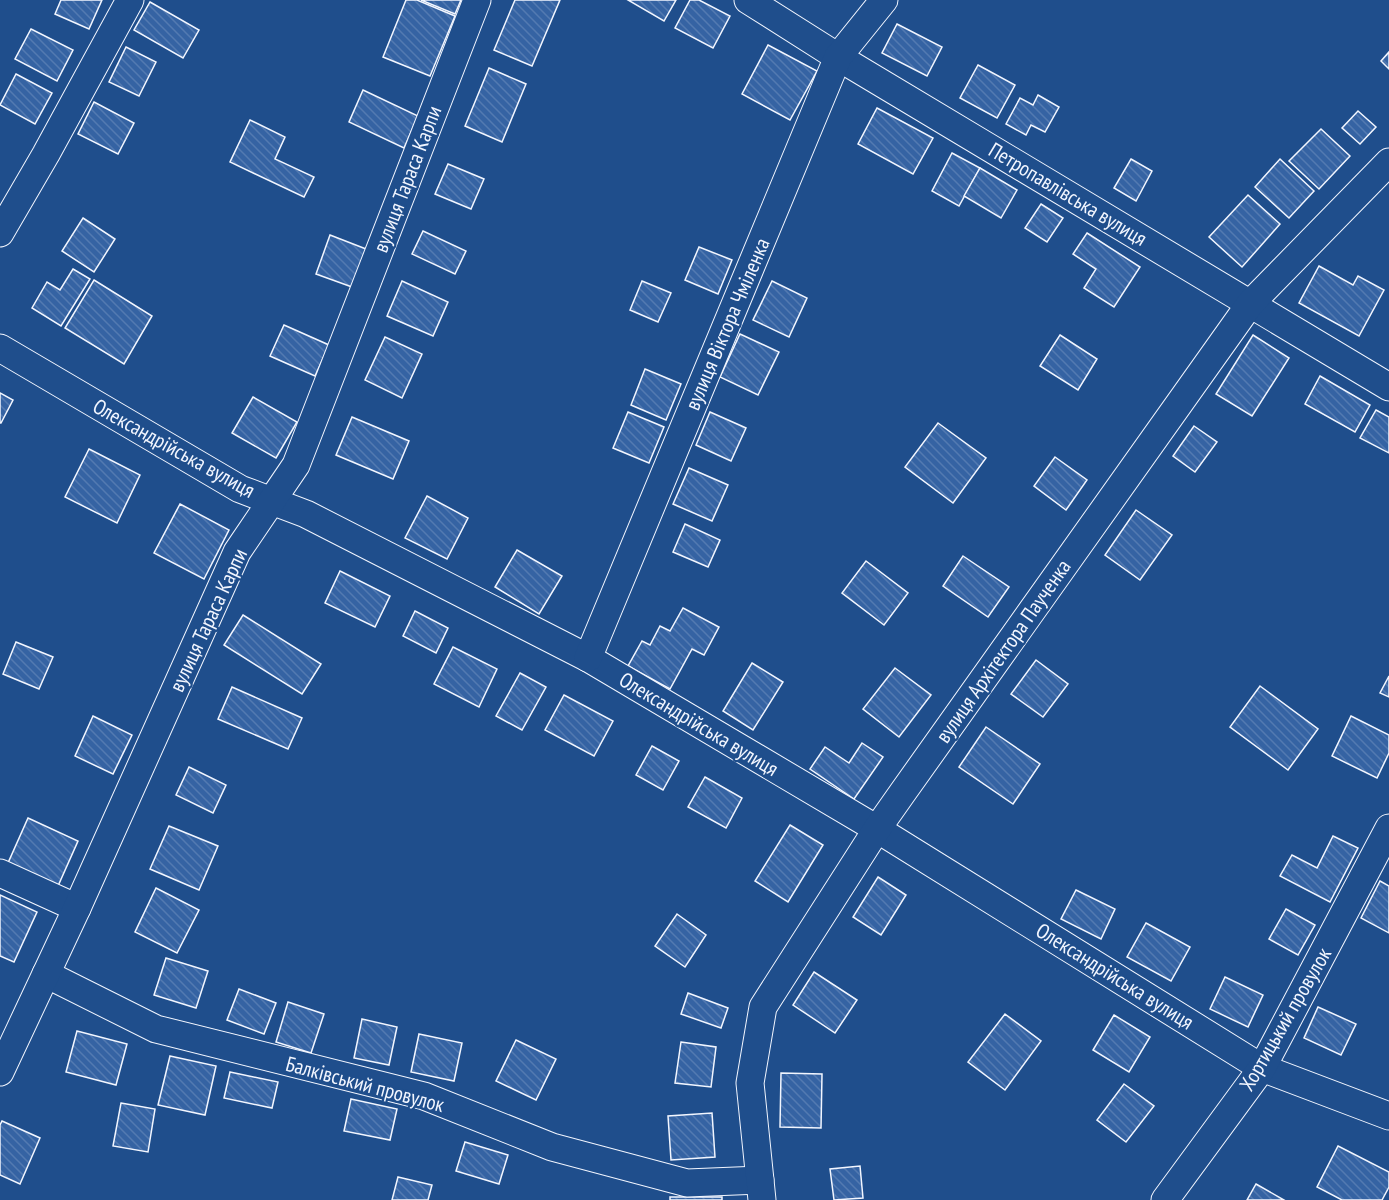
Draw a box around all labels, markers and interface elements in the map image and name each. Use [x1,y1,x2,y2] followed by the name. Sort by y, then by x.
[367,102,447,256] street label: вулиця Тараса Карпи
[984,136,1152,252] street label: Петропавлівська вулиця
[679,234,775,414] street label: вулиця Віктора Чміленка
[88,392,260,504] street label: Олександрійська вулиця
[163,544,253,696] street label: вулиця Тараса Карпи
[929,554,1077,748] street label: вулиця Архітектора Паученка
[615,666,783,782] street label: Олександрійська вулиця
[1031,917,1199,1035] street label: Олександрійська вулиця
[1233,943,1337,1095] street label: Хортицький провулок
[283,1050,447,1118] street label: Балківський провулок

